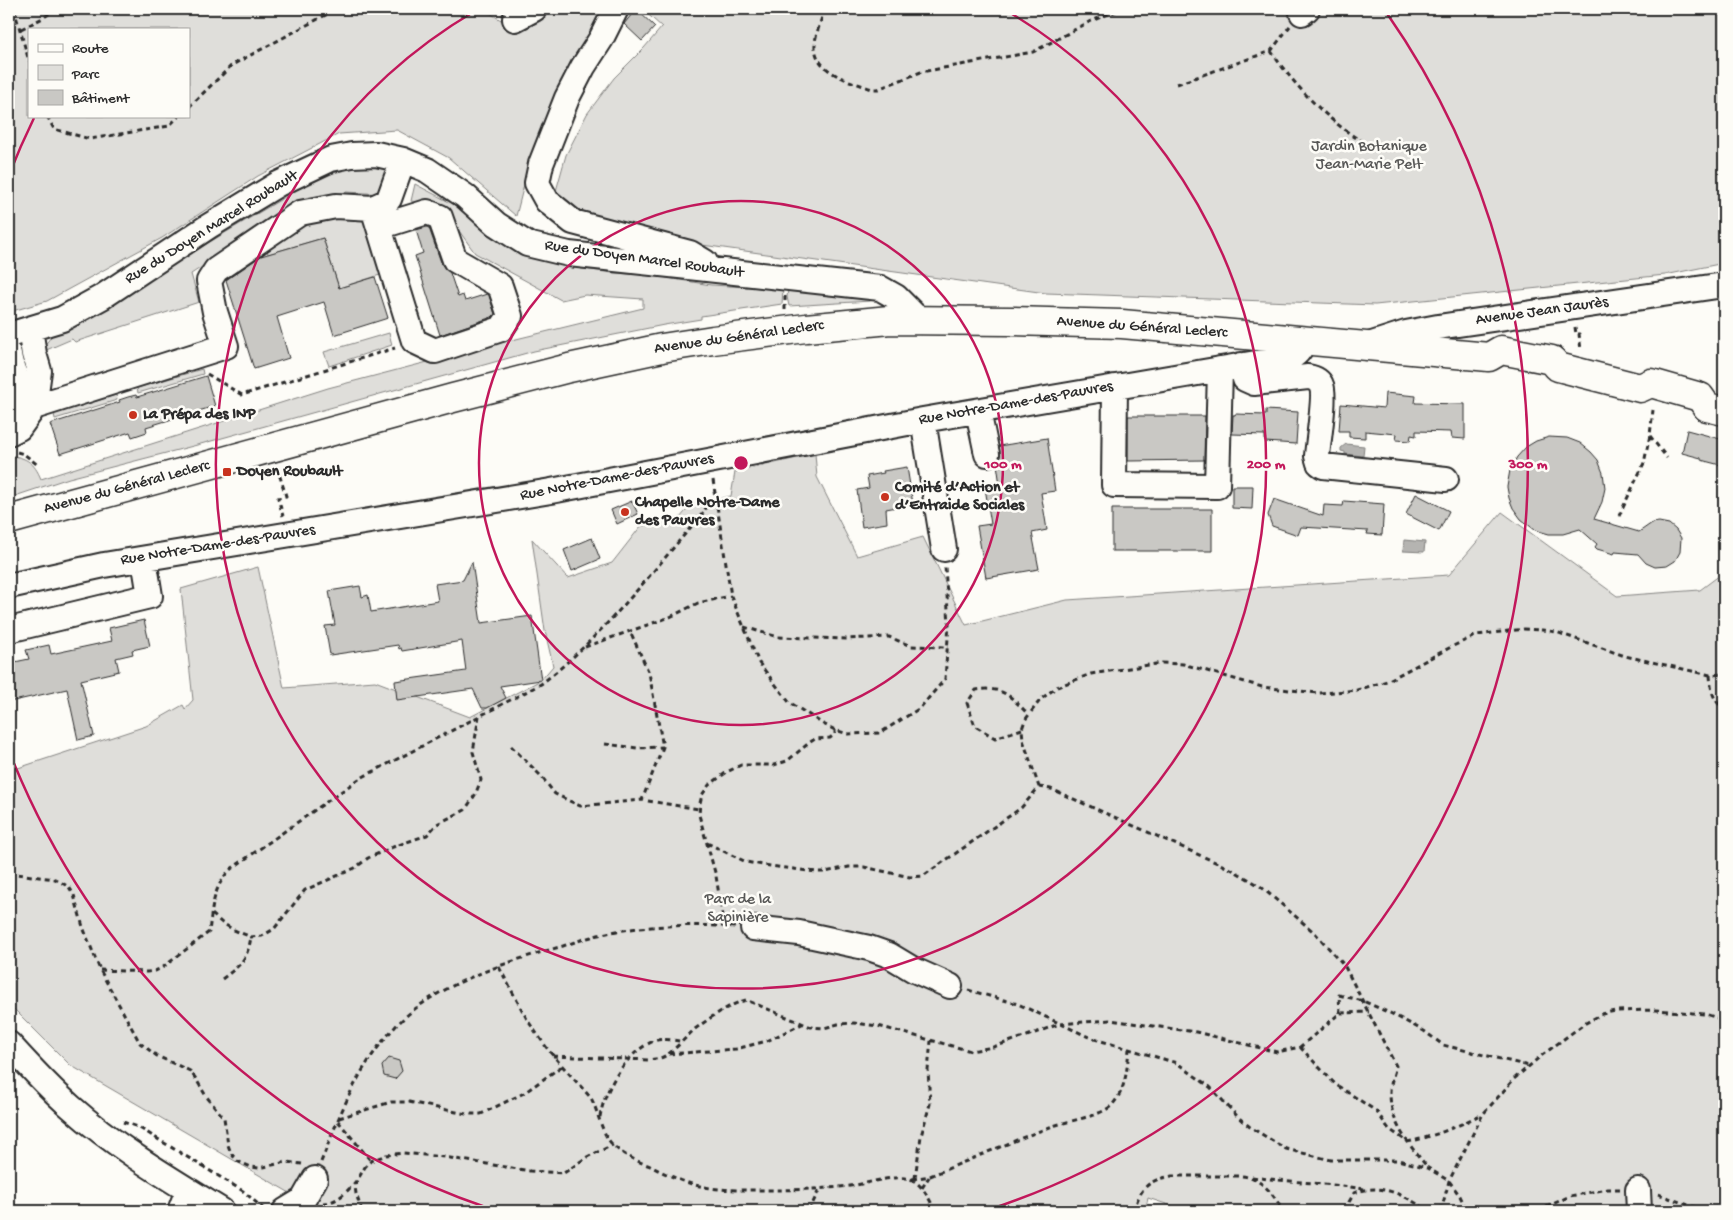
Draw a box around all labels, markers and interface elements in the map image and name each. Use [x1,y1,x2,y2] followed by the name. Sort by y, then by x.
[28,28,190,118] legend
[72,40,109,58] text: Route
[71,66,100,84] text: Parc
[71,90,131,108] text: Bâtiment
[1311,138,1428,175] park label: Jardin Botanique Jean-Marie Pelt
[122,166,303,289] street label: Rue du Doyen Marcel Roubault
[543,237,746,284] street label: Rue du Doyen Marcel Roubault
[1475,293,1611,331] street label: Avenue Jean Jaurès
[1056,313,1229,343] street label: Avenue du Général Leclerc
[653,317,826,359] street label: Avenue du Général Leclerc
[917,377,1116,430] street label: Rue Notre-Dame-des-Pauvres
[143,406,256,425] place label: La Prépa des INP
[127,409,139,421] marker: La Prépa des INP
[519,450,716,506] street label: Rue Notre-Dame-des-Pauvres
[732,454,750,472] centre of rings
[983,456,1022,474] text: 100 m
[1247,456,1286,474] text: 200 m
[1507,456,1548,474] text: 300 m
[42,457,213,519] street label: Avenue du Général Leclerc
[235,463,344,482] place label: Doyen Roubault
[221,466,233,478] marker: Doyen Roubault
[894,479,1025,516] place label: Comité d’Action et d’Entraide Sociales
[879,491,891,503] marker: Comité d’Action et d’Entraide Sociales
[634,494,780,531] place label: Chapelle Notre-Dame des Pauvres
[619,506,631,518] marker: Chapelle Notre-Dame des Pauvres
[119,521,318,571] street label: Rue Notre-Dame-des-Pauvres
[704,891,772,928] park label: Parc de la Sapinière

